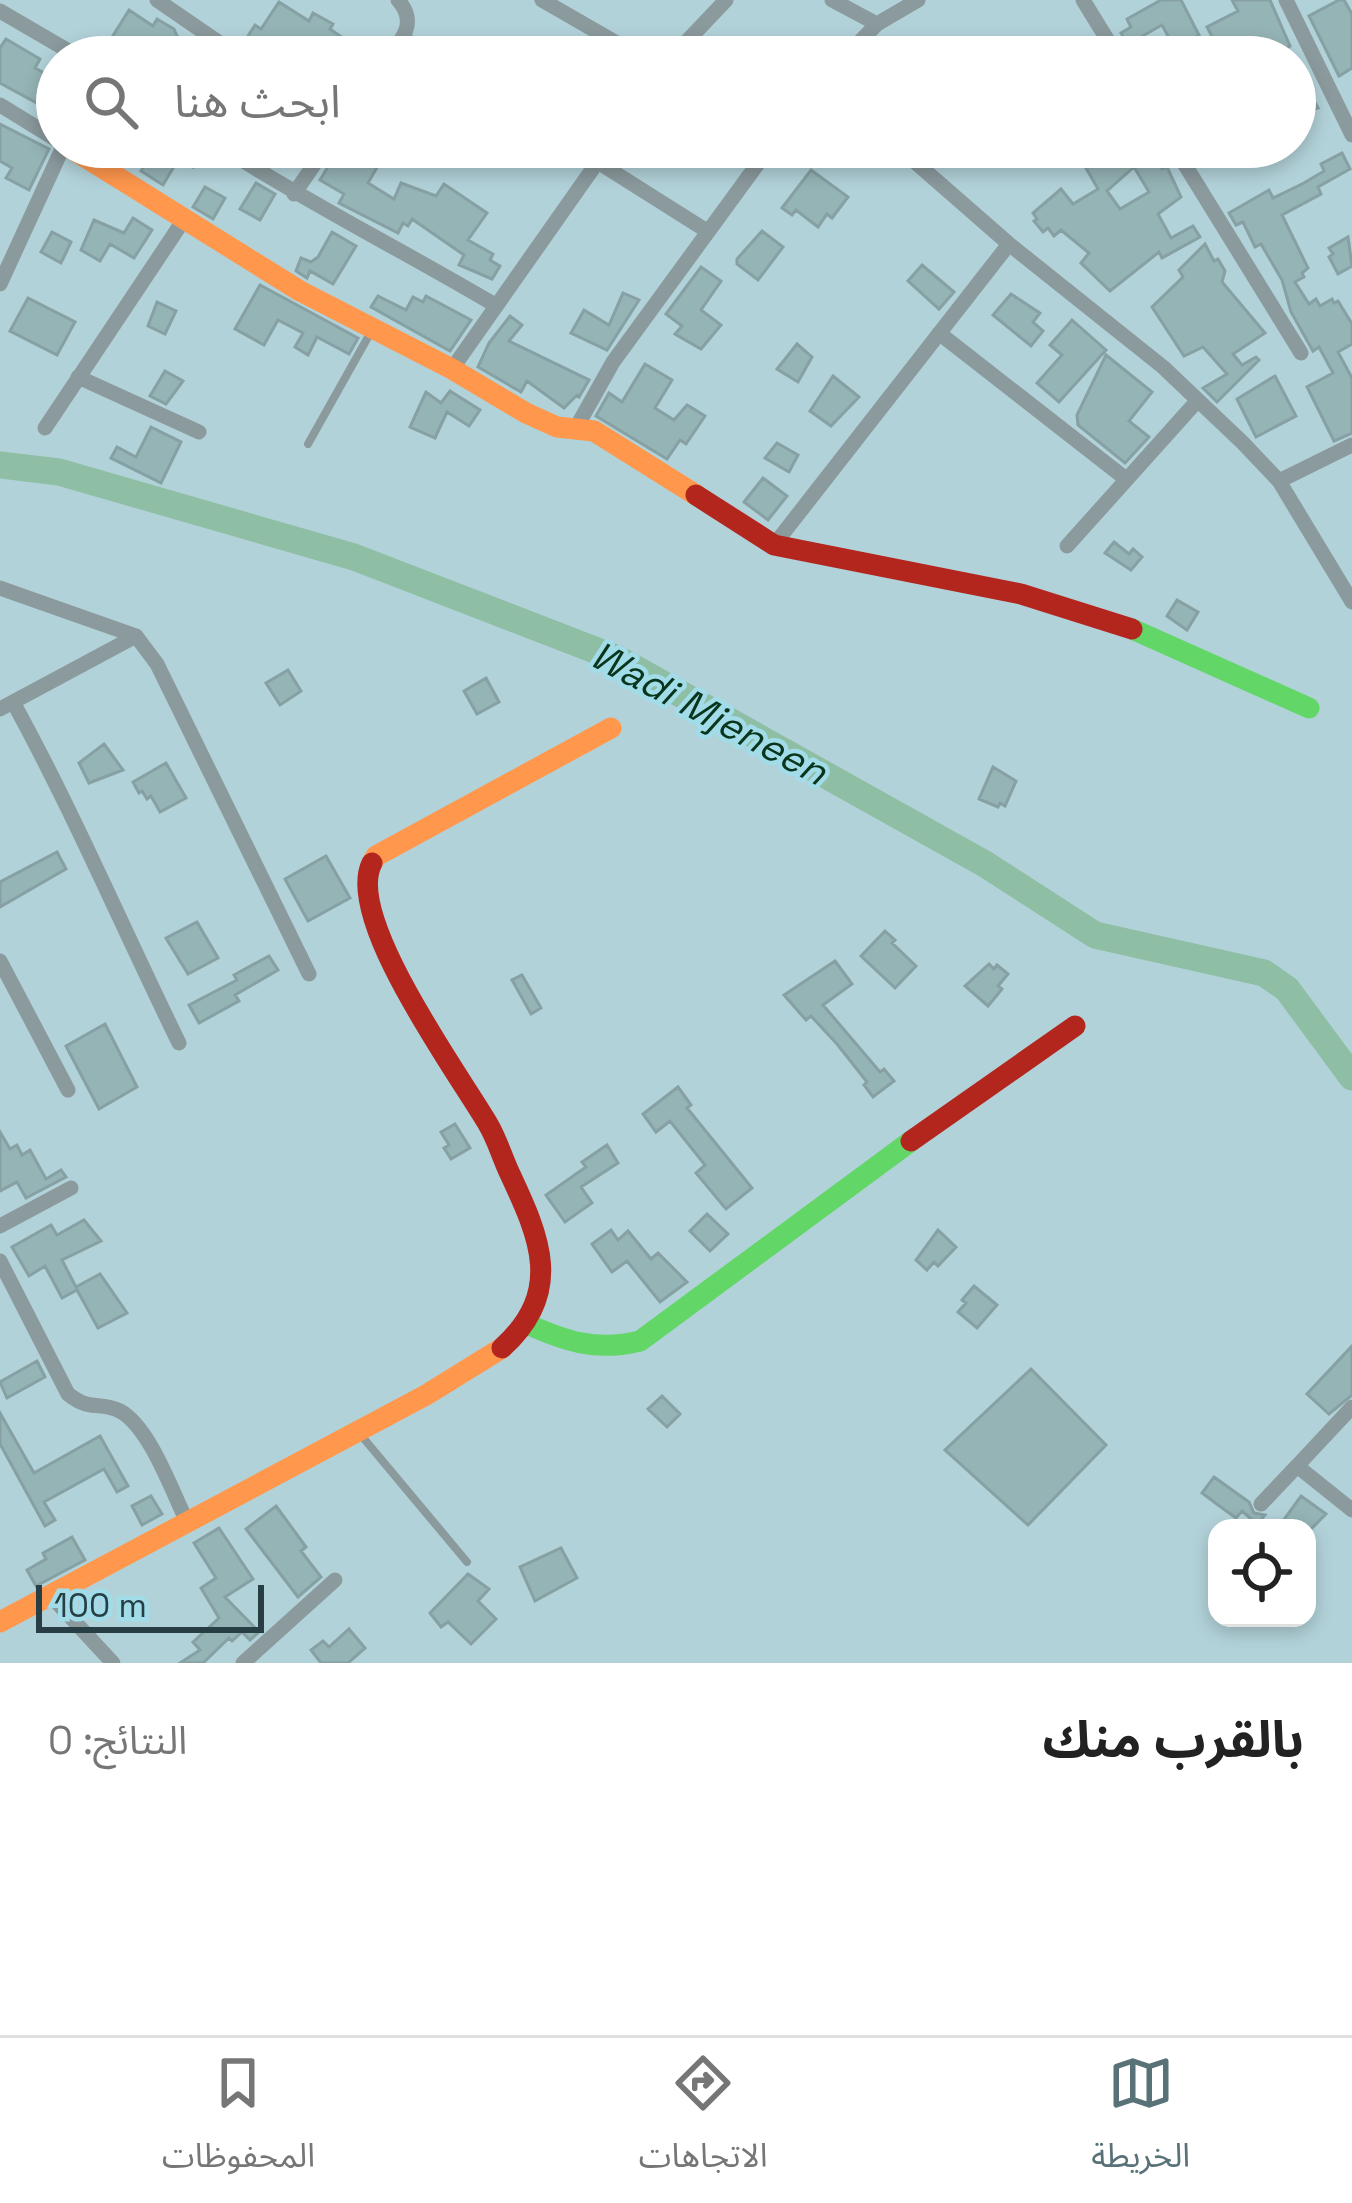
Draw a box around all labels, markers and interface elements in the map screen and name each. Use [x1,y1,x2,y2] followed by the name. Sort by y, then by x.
[36,36,1316,168] search box
[78,69,144,135] icon: search
[174,73,341,130] text: ابحث هنا
[582,630,837,796] water label: Wadi Mjeneen
[1208,1519,1316,1627] map controls
[1208,1519,1316,1627] button: locate
[36,1579,264,1632] scale bar
[54,1585,147,1627] text: 100 m
[1042,1707,1304,1772] text: بالقرب منك
[48,1716,187,1765] text: النتائج: 0
[162,2050,315,2191] tab: المحفوظات
[639,2050,768,2191] tab: الاتجاهات
[1091,2050,1190,2191] tab: الخريطة

